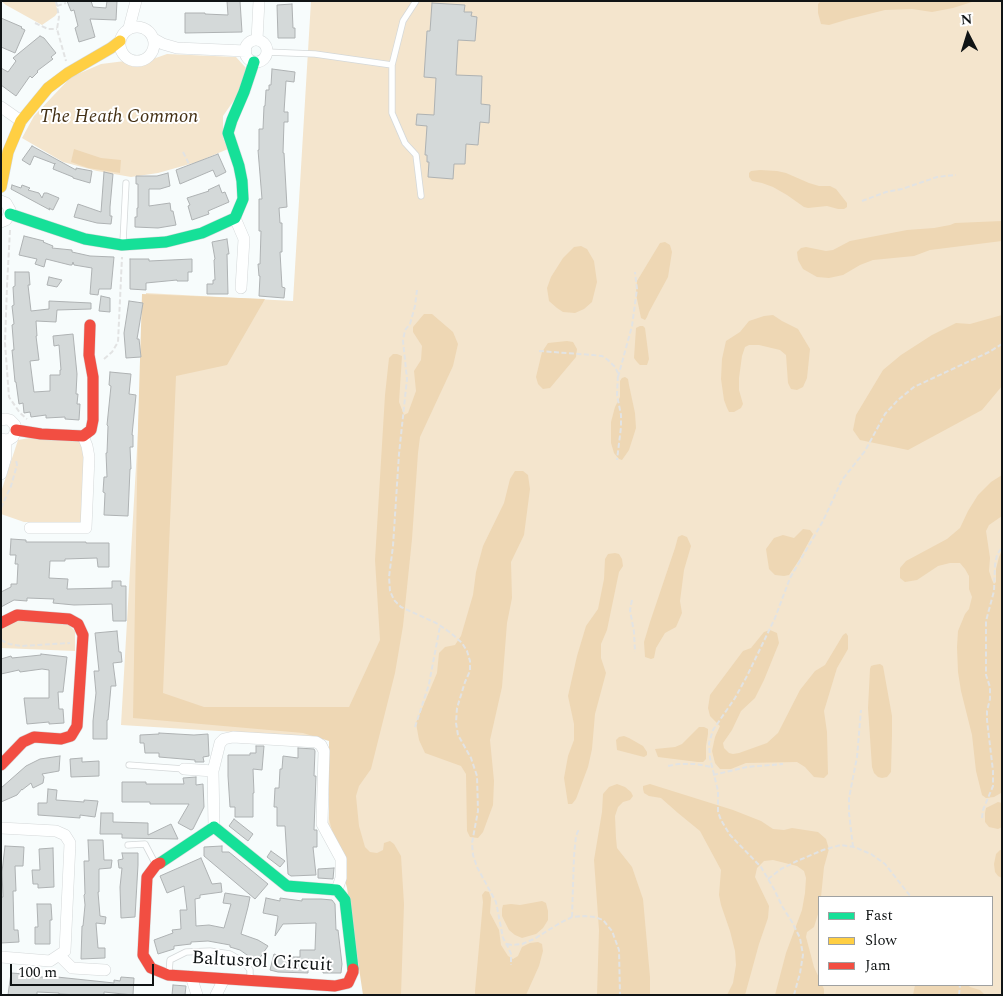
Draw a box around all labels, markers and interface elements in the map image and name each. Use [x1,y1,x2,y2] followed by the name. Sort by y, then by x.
[960,9,973,31] text: N
[943,10,993,60] north arrow
[40,107,198,129] park label: The Heath Common
[818,896,993,986] legend
[865,904,893,927] text: Fast
[865,929,897,952] text: Slow
[191,948,333,978] street label: Baltusrol Circuit
[12,954,156,986] scale bar
[865,954,891,977] text: Jam
[18,961,57,984] text: 100 m

